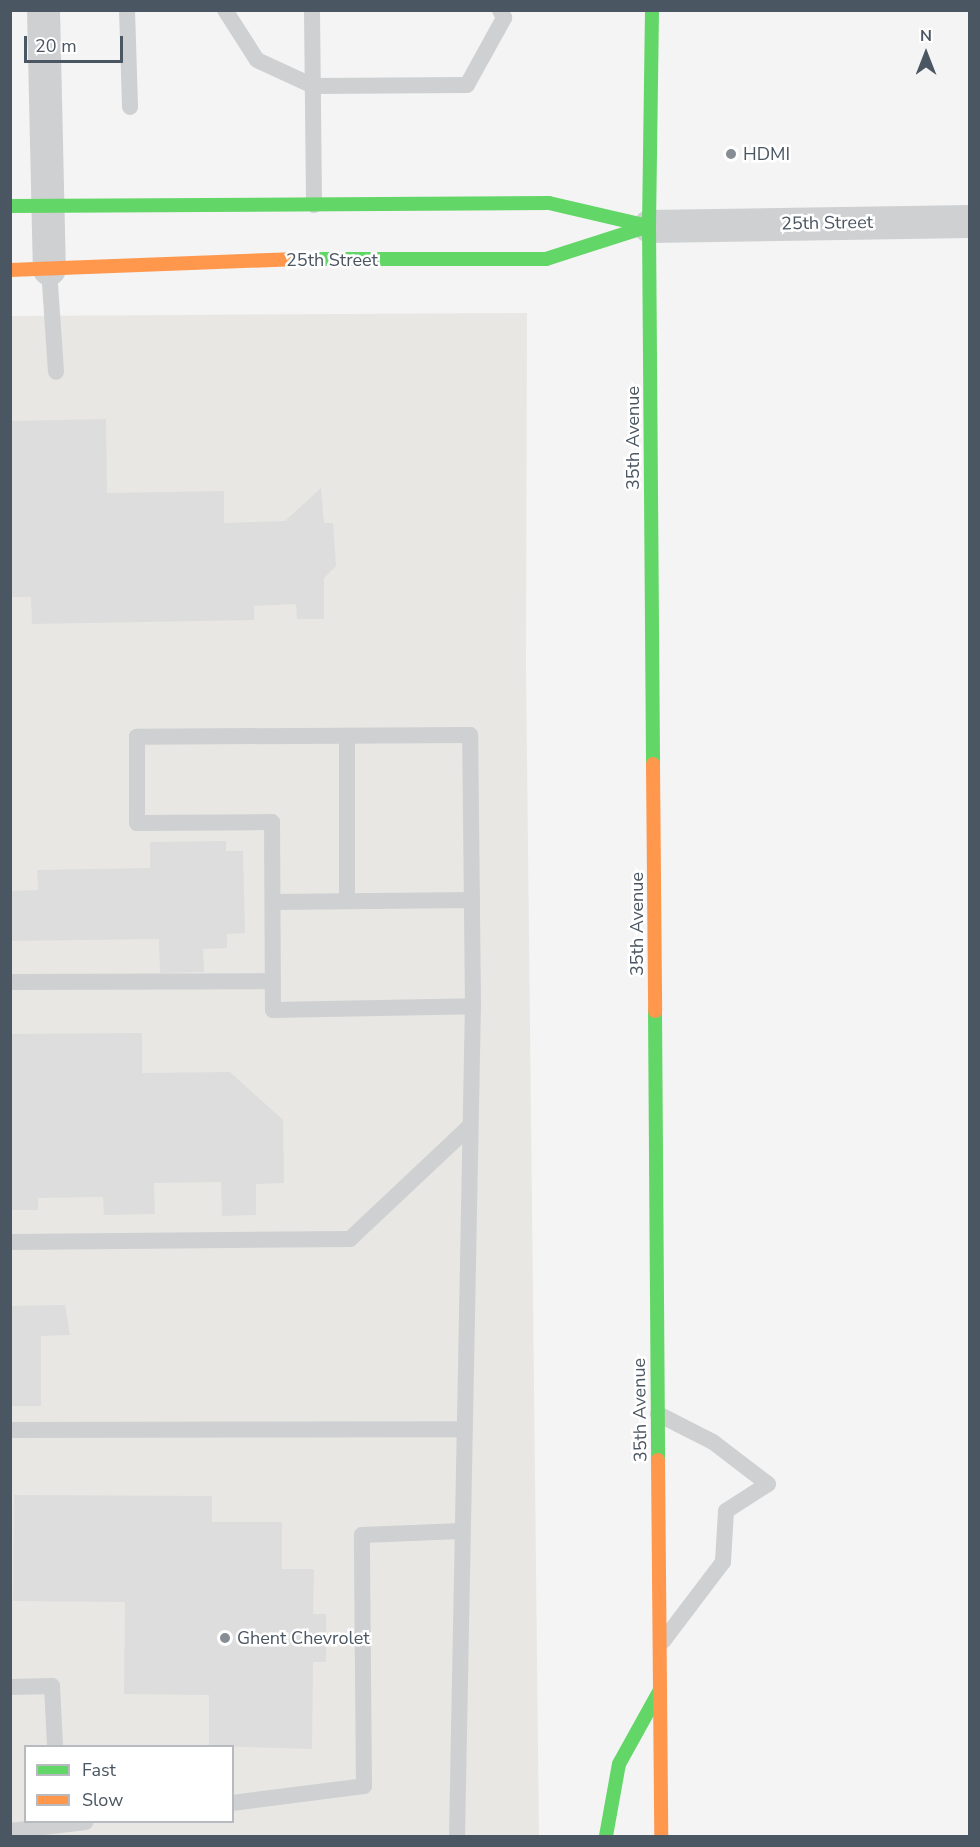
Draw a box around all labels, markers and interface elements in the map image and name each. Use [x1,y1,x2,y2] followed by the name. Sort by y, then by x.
[27,24,126,62] scale bar
[896,24,956,84] north arrow
[920,25,932,47] text: N
[35,34,77,58] text: 20 m
[743,143,790,165] place label: HDMI
[724,147,738,161] marker: HDMI
[781,211,873,235] street label: 25th Street
[286,249,378,271] street label: 25th Street
[622,386,644,490] street label: 35th Avenue
[626,872,648,976] street label: 35th Avenue
[628,1358,652,1462] street label: 35th Avenue
[237,1627,370,1649] place label: Ghent Chevrolet
[218,1631,232,1645] marker: Ghent Chevrolet
[24,1745,234,1823] legend
[82,1758,116,1782] text: Fast
[82,1788,123,1812] text: Slow

